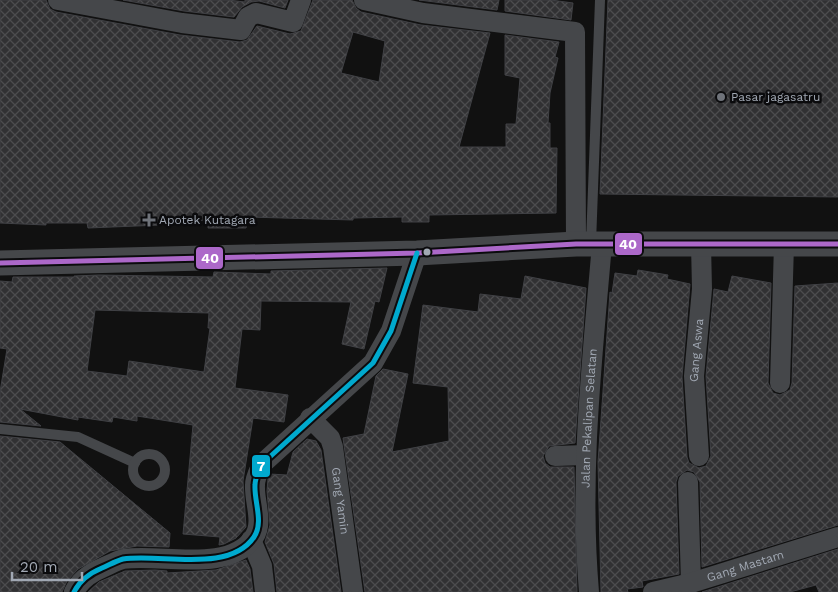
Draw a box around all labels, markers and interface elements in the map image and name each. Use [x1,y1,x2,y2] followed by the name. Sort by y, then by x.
[731,90,820,104] place label: Pasar jagasatru
[715,91,727,103] marker: Pasar jagasatru
[159,213,256,227] place label: Apotek Kutagara
[143,214,155,226] marker: Apotek Kutagara
[614,232,643,256] line badge: 40
[619,236,637,252] text: 40
[195,246,224,270] line badge: 40
[422,247,432,257] unlabelled marker
[201,250,219,266] text: 40
[687,318,706,382] street label: Gang Aswa
[578,348,600,488] street label: Jalan Pekalipan Selatan
[251,454,271,478] line badge: 7
[257,458,266,474] text: 7
[329,466,352,535] street label: Gang Yamin
[705,547,786,585] street label: Gang Mastam
[12,550,82,582] scale bar
[20,558,58,576] text: 20 m

